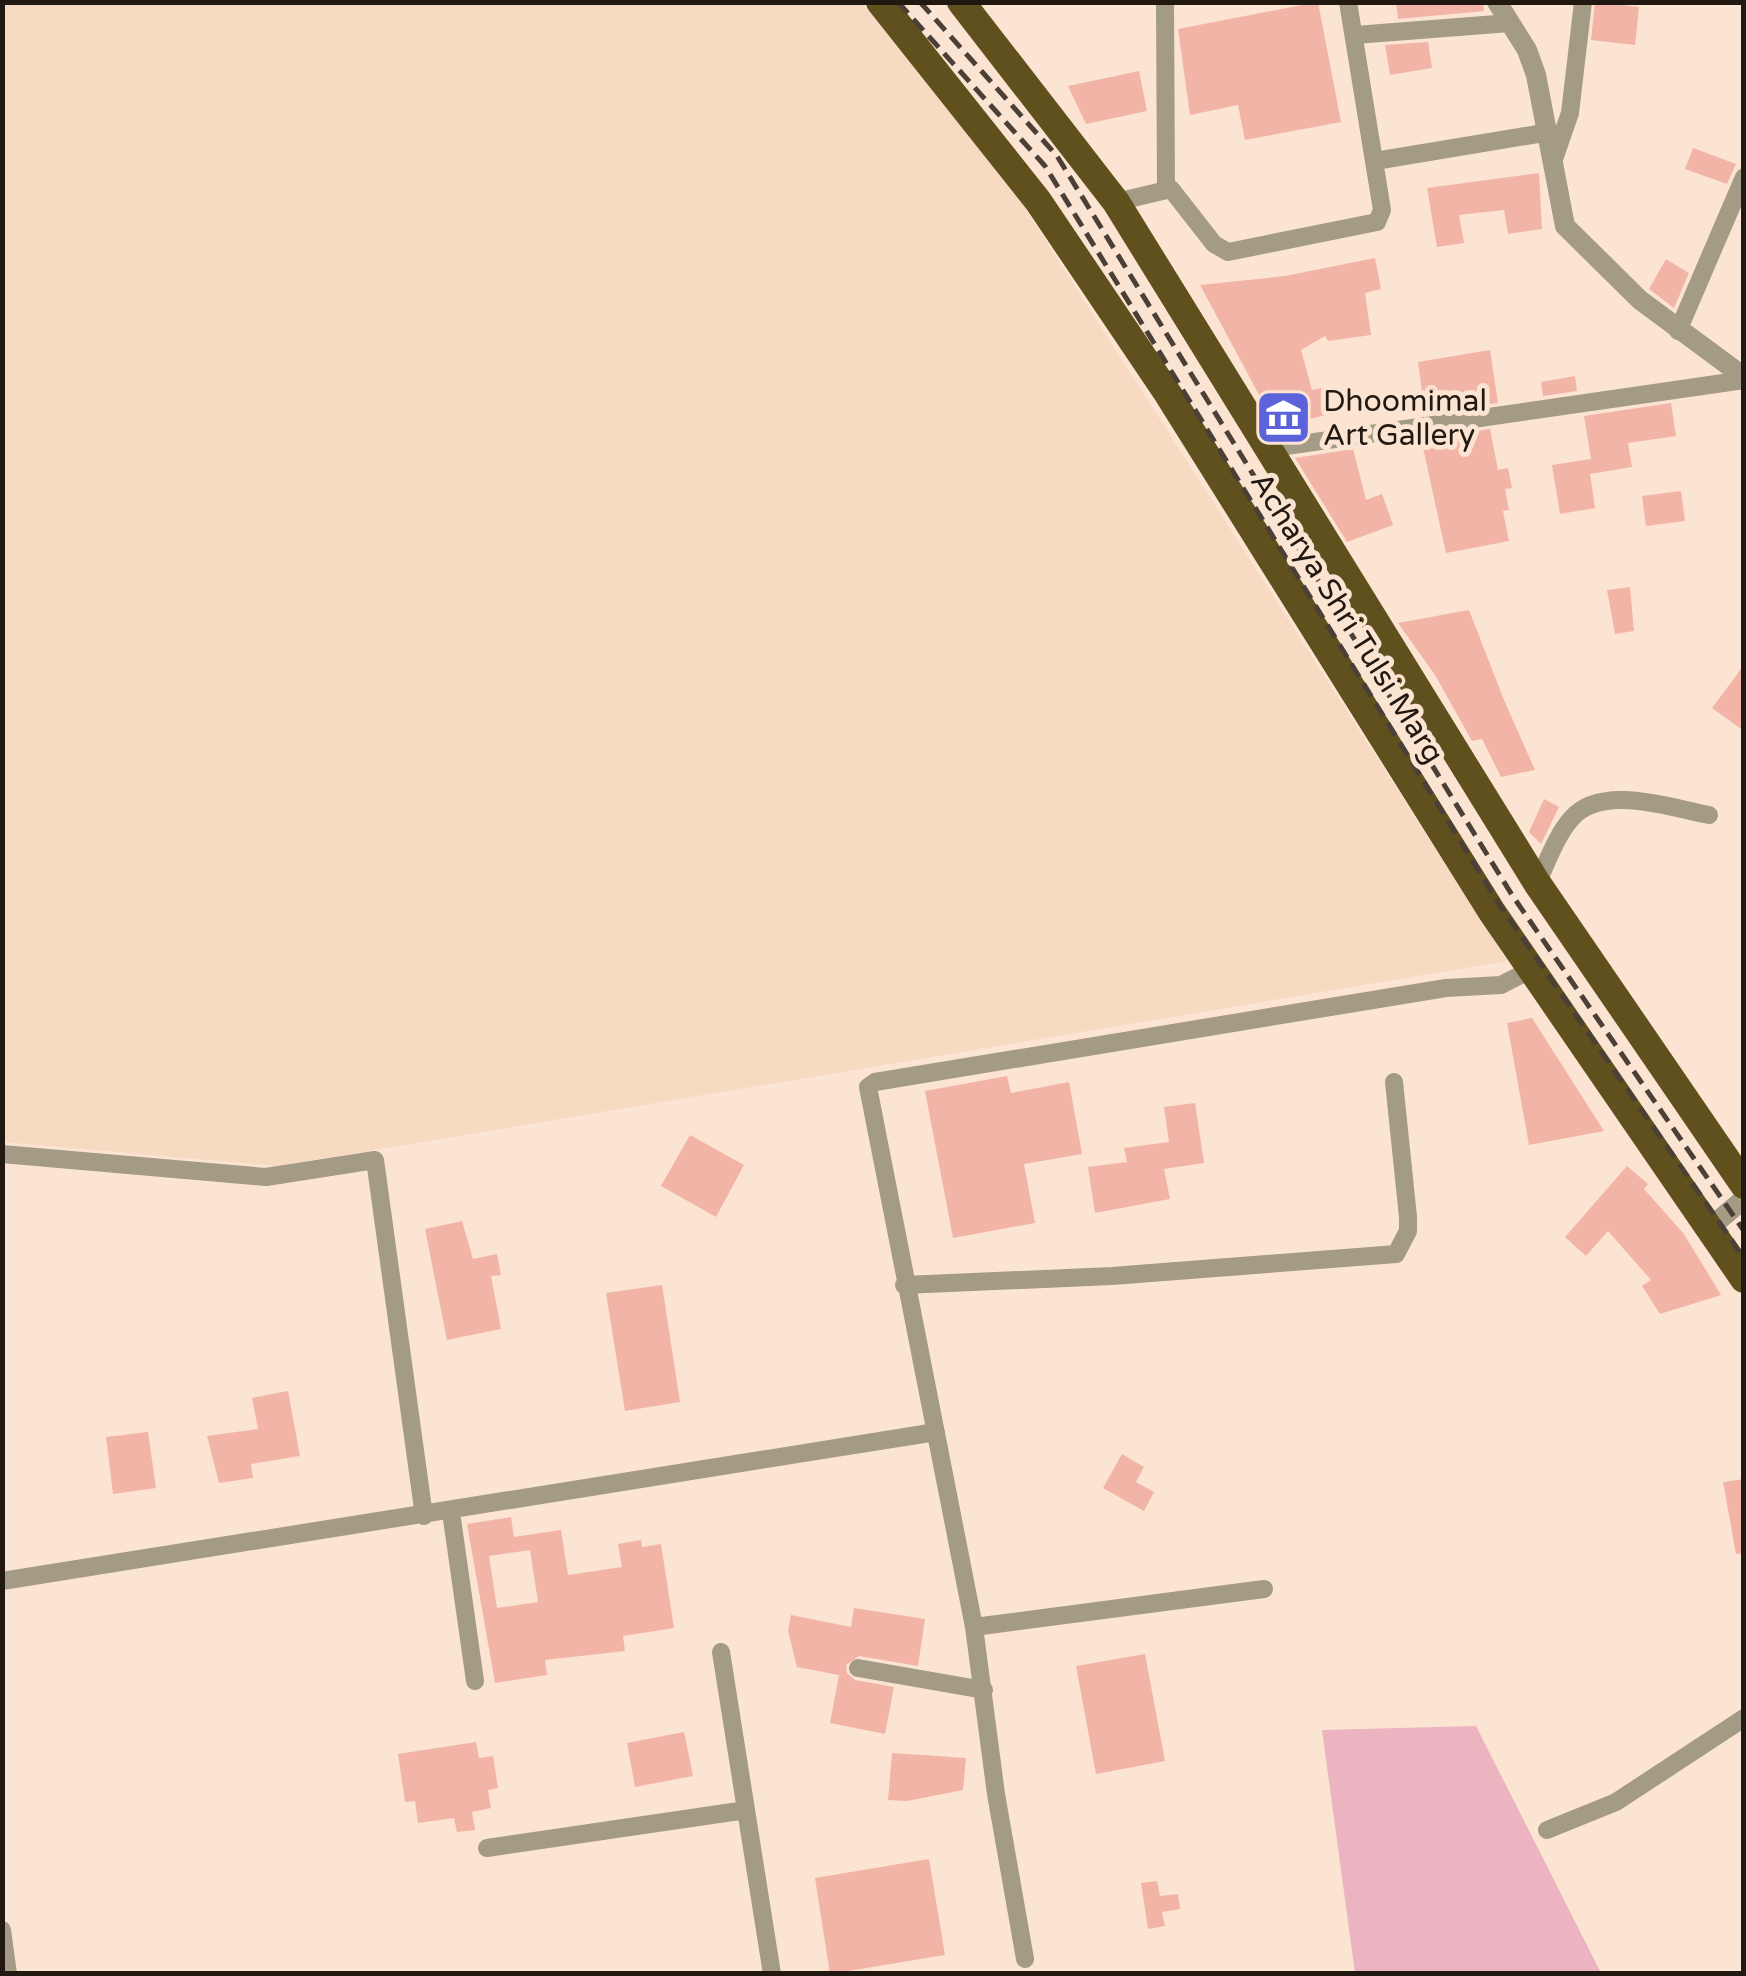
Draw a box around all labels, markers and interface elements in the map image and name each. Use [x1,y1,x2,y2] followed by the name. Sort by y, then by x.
[1323,383,1487,454] place label: Dhoomimal Art Gallery
[1254,388,1314,448] museum icon: Dhoomimal Art Gallery
[1242,466,1452,770] street label: Acharya Shri Tulsi Marg

